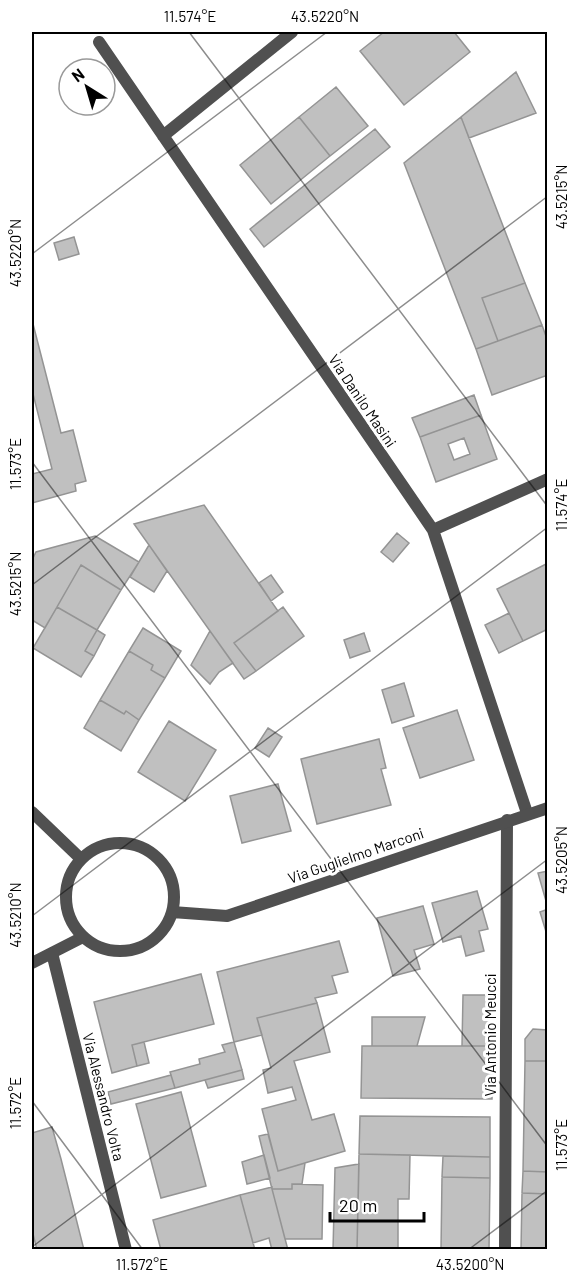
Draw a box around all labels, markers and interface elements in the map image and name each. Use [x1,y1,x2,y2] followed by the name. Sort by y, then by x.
[164,7,216,25] text: 11.574°E
[291,7,359,25] text: 43.5220°N
[57,57,117,117] north arrow
[68,64,88,85] text: N
[552,165,570,229] text: 43.5215°N
[6,219,24,287] text: 43.5220°N
[325,351,400,450] street label: Via Danilo Masini
[6,438,24,490] text: 11.573°E
[552,479,570,531] text: 11.574°E
[6,552,24,616] text: 43.5215°N
[285,823,426,887] street label: Via Guglielmo Marconi
[552,826,570,894] text: 43.5205°N
[6,882,24,948] text: 43.5210°N
[481,973,499,1097] street label: Via Antonio Meucci
[79,1031,129,1163] street label: Via Alessandro Volta
[6,1077,24,1129] text: 11.572°E
[552,1119,570,1171] text: 11.573°E
[330,1185,424,1223] scale bar
[339,1194,377,1216] text: 20 m
[116,1255,168,1273] text: 11.572°E
[436,1255,504,1273] text: 43.5200°N

